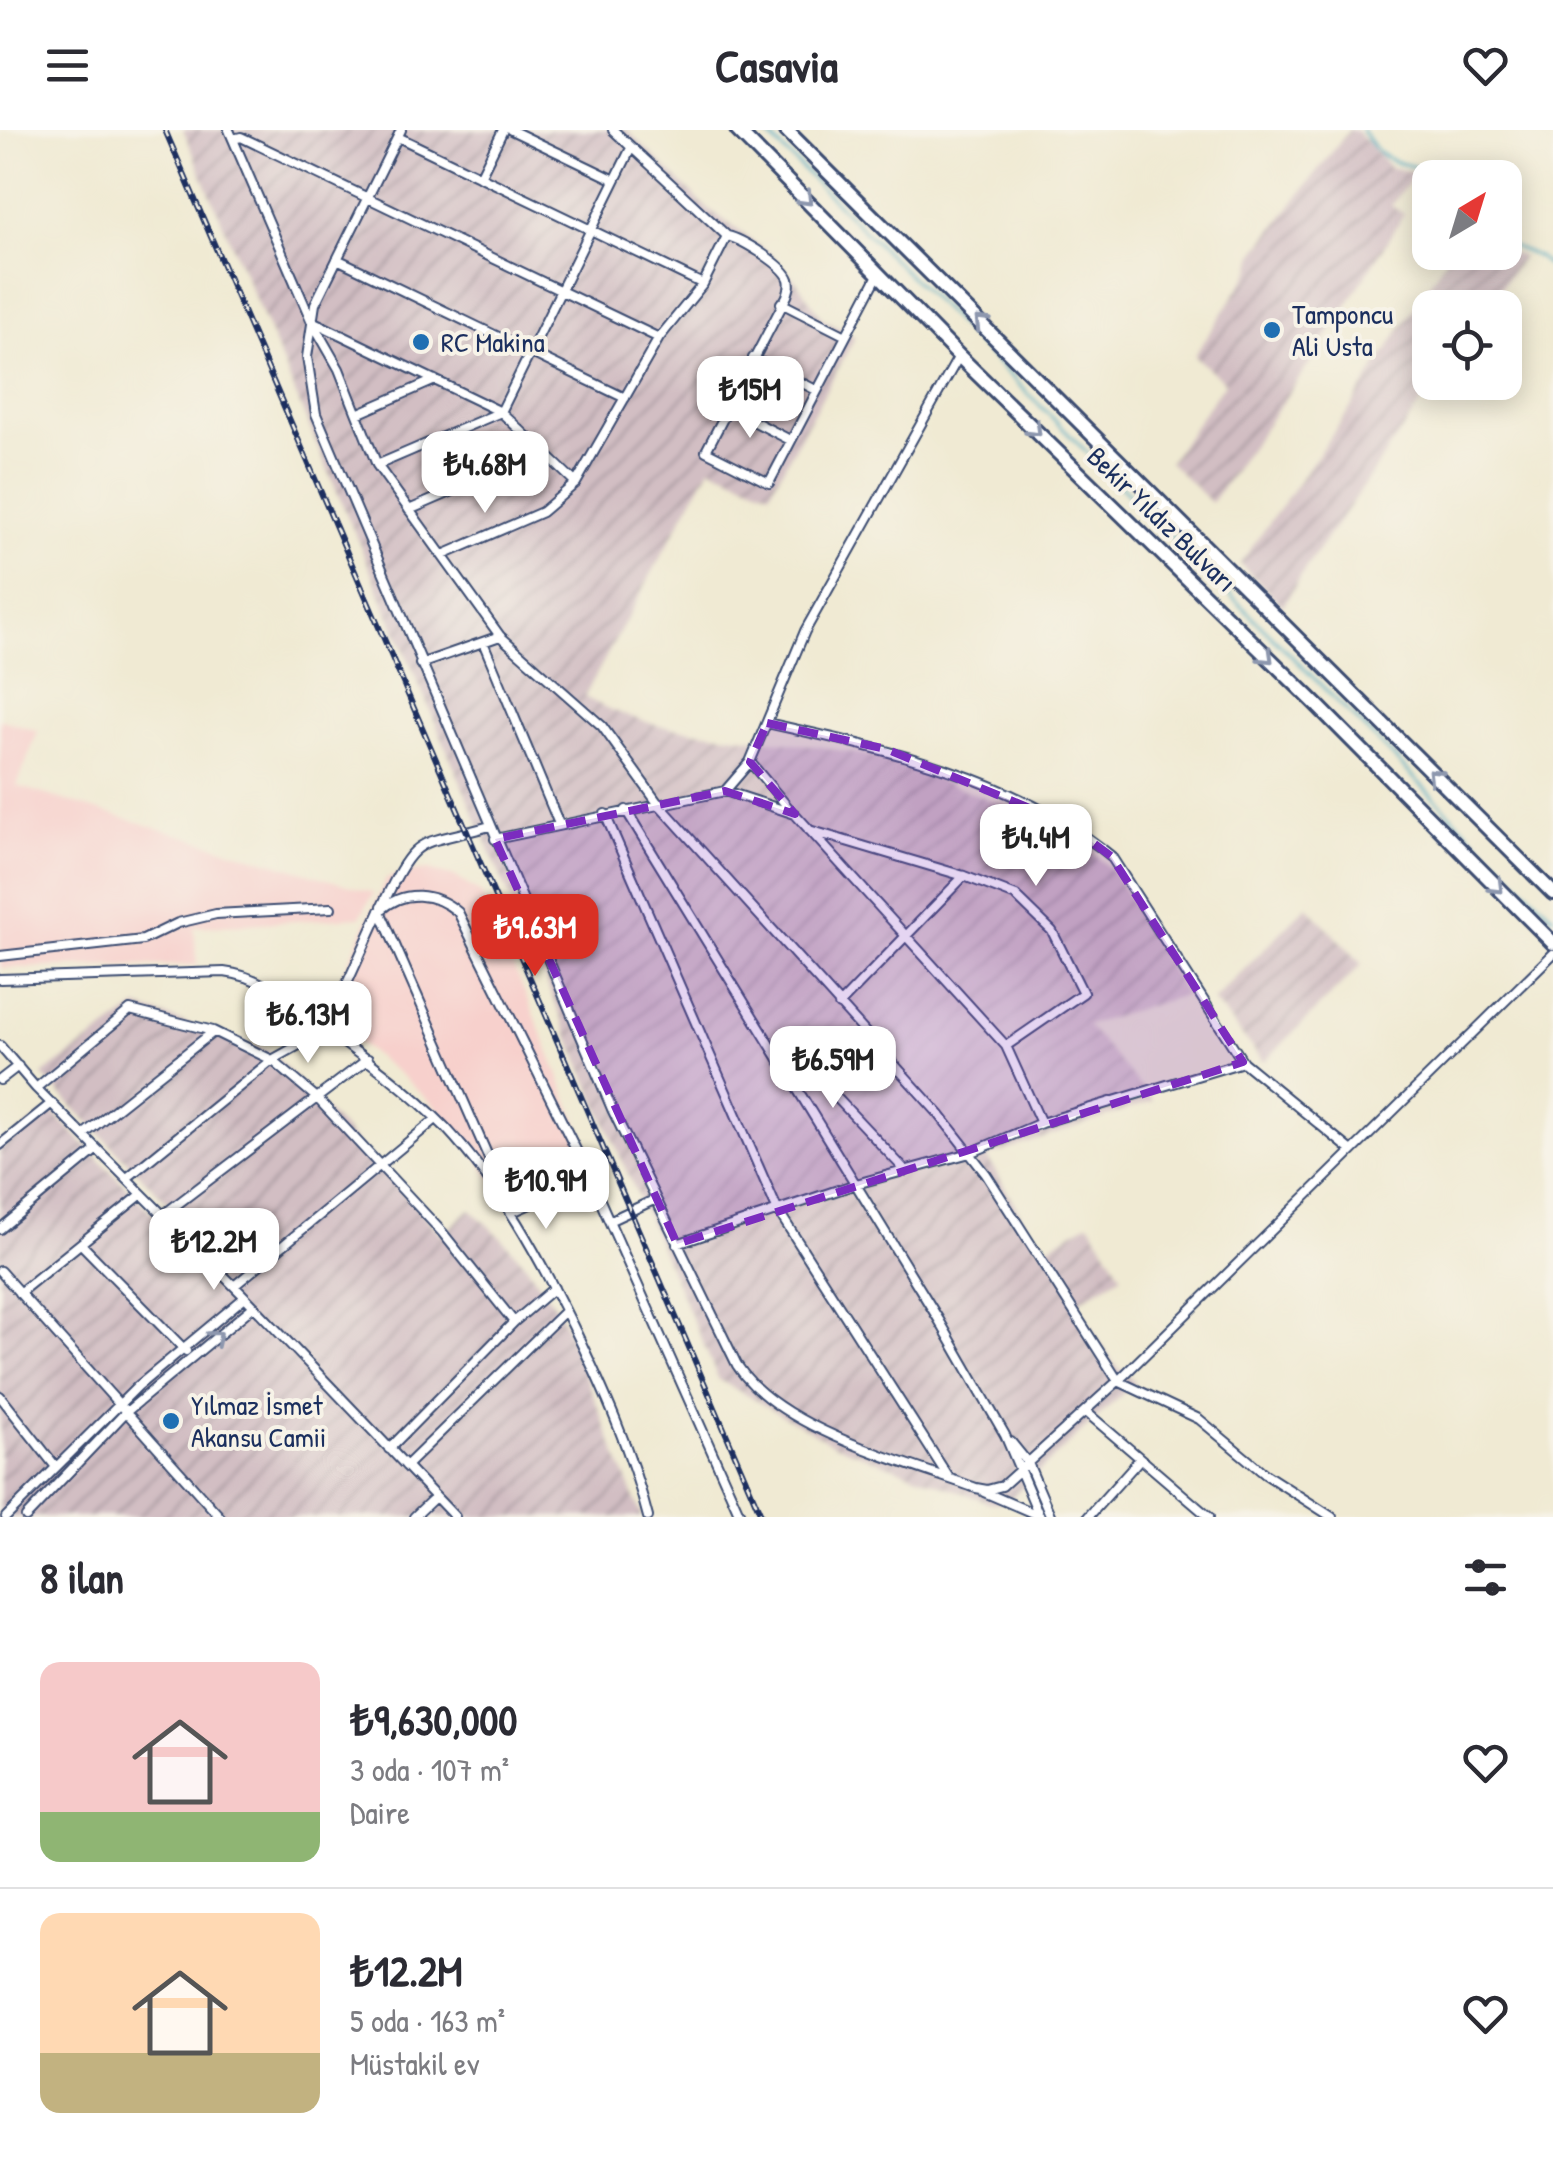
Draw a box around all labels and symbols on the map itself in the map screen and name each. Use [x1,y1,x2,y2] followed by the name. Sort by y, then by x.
[1412,160,1522,270] north arrow
[794,188,812,206] one-way arrow
[1292,295,1393,365] place label: Tamponcu Ali Usta
[975,316,993,334] one-way arrow
[1261,319,1283,341] marker: Tamponcu Ali Usta
[441,323,545,361] place label: RC Makina
[410,331,432,353] marker: RC Makina
[691,356,809,441] pin: ₺15M
[1023,418,1041,436] one-way arrow
[404,431,566,516] pin: ₺4.68M
[1079,438,1245,600] street label: Bekir Yıldız Bulvarı
[1256,645,1274,663] one-way arrow
[1428,768,1446,786] one-way arrow
[966,804,1106,889] pin: ₺4.4M
[1485,875,1503,893] one-way arrow
[454,894,616,979] pin: ₺9.63M
[227,981,389,1066] pin: ₺6.13M
[752,1026,914,1111] pin: ₺6.59M
[465,1147,627,1232] pin: ₺10.9M
[133,1208,295,1293] pin: ₺12.2M
[205,1331,223,1349] one-way arrow
[191,1386,326,1456] place label: Yılmaz İsmet Akansu Camii
[160,1410,182,1432] marker: Yılmaz İsmet Akansu Camii

